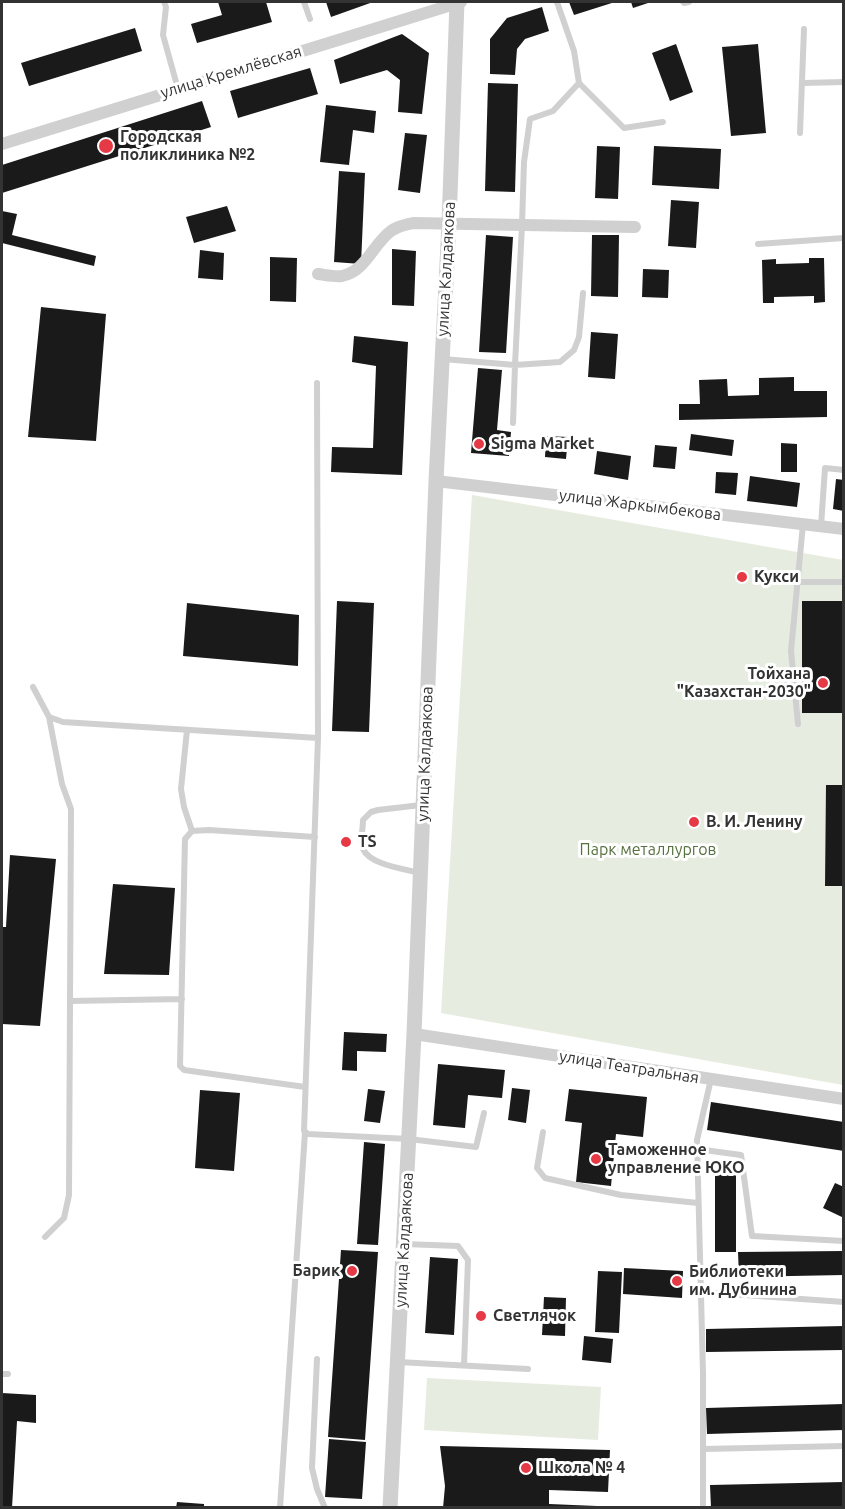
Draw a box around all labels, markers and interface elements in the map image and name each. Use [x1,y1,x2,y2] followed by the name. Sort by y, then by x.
[158,41,304,103] street label: улица Кремлёвская
[120,127,255,165] place label: Городская поликлиника №2
[97,137,115,155] marker: Городская поликлиника №2
[433,201,459,337] street label: улица Калдаякова
[491,434,594,454] place label: Sigma Market
[472,437,486,451] marker: Sigma Market
[558,486,722,524] street label: улица Жаркымбекова
[754,567,799,587] place label: Кукси
[735,570,749,584] marker: Кукси
[677,664,811,702] place label: Тойхана "Казахстан-2030"
[816,676,830,690] marker: Тойхана "Казахстан-2030"
[413,686,437,822] street label: улица Калдаякова
[706,812,803,832] place label: В. И. Ленину
[687,815,701,829] marker: В. И. Ленину
[358,832,377,852] place label: TS
[339,835,353,849] marker: TS
[580,840,716,860] park label: Парк металлургов
[558,1046,700,1088] street label: улица Театральная
[608,1140,745,1178] place label: Таможенное управление ЮКО
[589,1152,603,1166] marker: Таможенное управление ЮКО
[391,1172,417,1308] street label: улица Калдаякова
[293,1261,340,1281] place label: Барик
[689,1262,797,1300] place label: Библиотеки им. Дубинина
[345,1264,359,1278] marker: Барик
[670,1274,684,1288] marker: Библиотеки им. Дубинина
[493,1306,576,1326] place label: Светлячок
[474,1309,488,1323] marker: Светлячок
[538,1458,625,1478] place label: Школа № 4
[519,1461,533,1475] marker: Школа № 4

